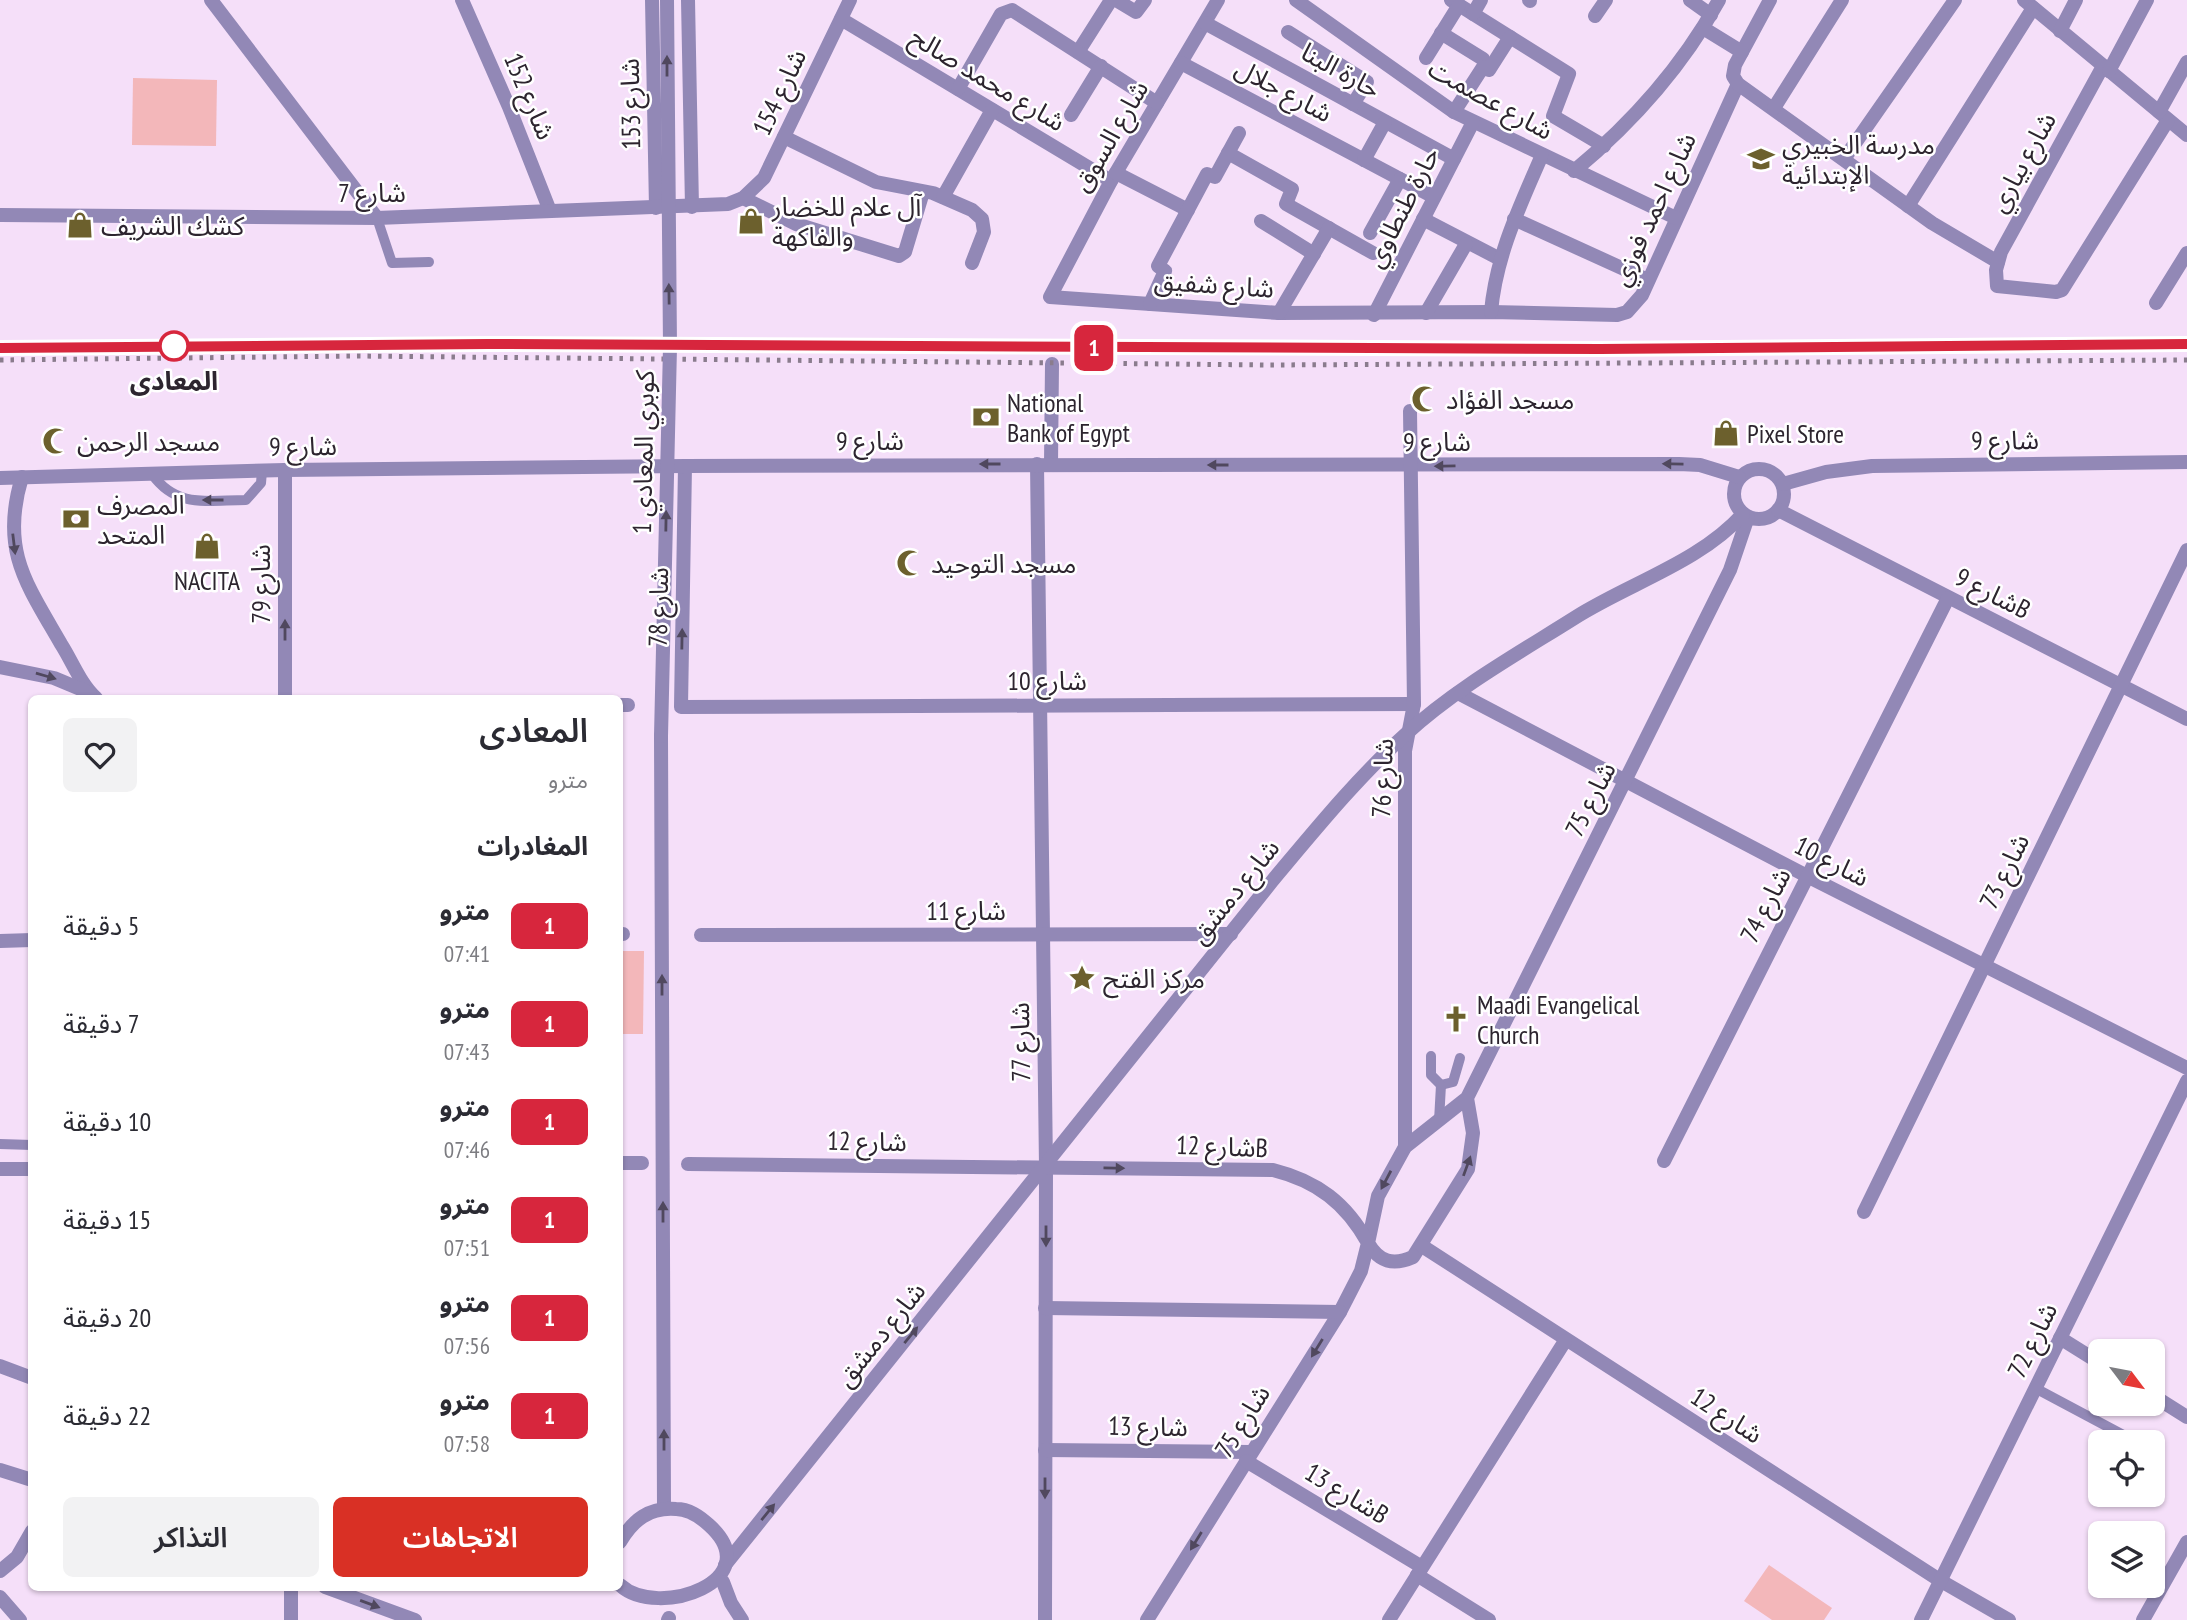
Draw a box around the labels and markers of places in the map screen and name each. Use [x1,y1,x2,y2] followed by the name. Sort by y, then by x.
[1782,128,1935,192] place label: مدرسة الخبيري الإبتدائية
[1746,144,1776,174] school or university icon: مدرسة الخبيري الإبتدائية
[771,190,923,253] place label: آل علام للخضار والفاكهة
[736,206,766,236] shop icon: آل علام للخضار والفاكهة
[101,209,244,242] place label: كشك الشريف
[65,210,95,240] shop icon: كشك الشريف
[159,331,189,361] marker: المعادى
[130,364,218,397] place label: المعادى
[1446,383,1574,416] place label: مسجد الفؤاد
[1410,384,1440,414] mosque icon: مسجد الفؤاد
[1007,386,1130,449] place label: National Bank of Egypt
[971,402,1001,432] bank icon: National Bank of Egypt
[1747,417,1844,450] place label: Pixel Store
[1711,418,1741,448] shop icon: Pixel Store
[77,425,220,458] place label: مسجد الرحمن
[41,426,71,456] mosque icon: مسجد الرحمن
[97,488,185,551] place label: المصرف المتحد
[61,504,91,534] bank icon: المصرف المتحد
[192,531,222,561] shop icon: NACITA
[931,547,1076,580] place label: مسجد التوحيد
[895,548,925,578] mosque icon: مسجد التوحيد
[174,564,241,597] place label: NACITA
[1103,962,1205,999] place label: مركز الفتح
[1067,963,1097,993] place icon: مركز الفتح
[1477,988,1639,1051] place label: Maadi Evangelical Church
[1441,1004,1471,1034] church icon: Maadi Evangelical Church

